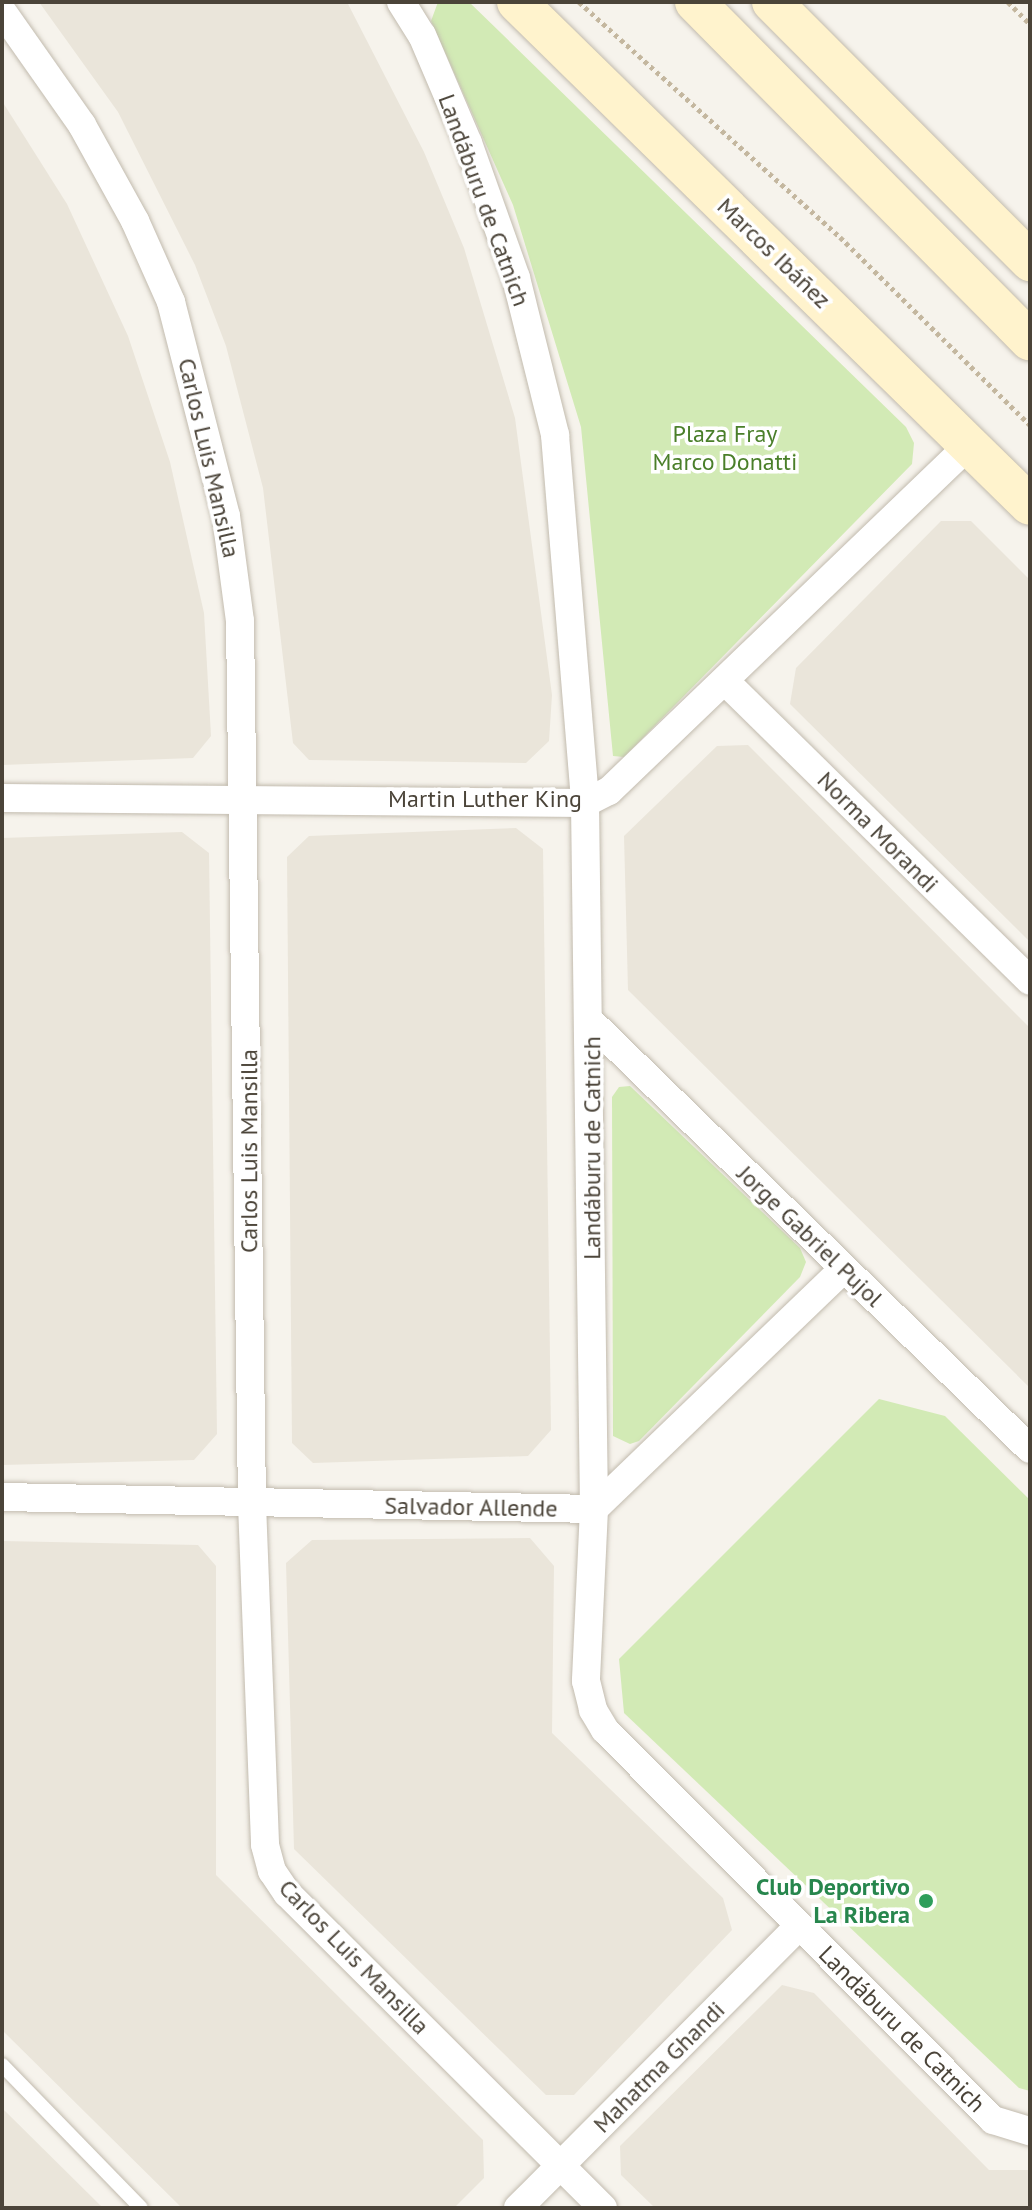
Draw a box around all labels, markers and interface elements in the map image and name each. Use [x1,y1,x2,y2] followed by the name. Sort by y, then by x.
[432,90,536,310] street label: Landáburu de Catnich
[711,192,837,314] street label: Marcos Ibáñez
[172,355,246,561] street label: Carlos Luis Mansilla
[653,420,797,476] park label: Plaza Fray Marco Donatti
[811,765,945,899] street label: Norma Morandi
[388,785,582,813] street label: Martin Luther King
[578,1036,606,1260] street label: Landáburu de Catnich
[235,1049,263,1253] street label: Carlos Luis Mansilla
[731,1159,889,1313] street label: Jorge Gabriel Pujol
[384,1491,558,1523] street label: Salvador Allende
[756,1873,910,1929] place label: Club Deportivo La Ribera
[273,1874,435,2040] street label: Carlos Luis Mansilla
[917,1892,935,1910] marker: Club Deportivo La Ribera
[813,1940,991,2118] street label: Landáburu de Catnich
[587,1995,731,2139] street label: Mahatma Ghandi

